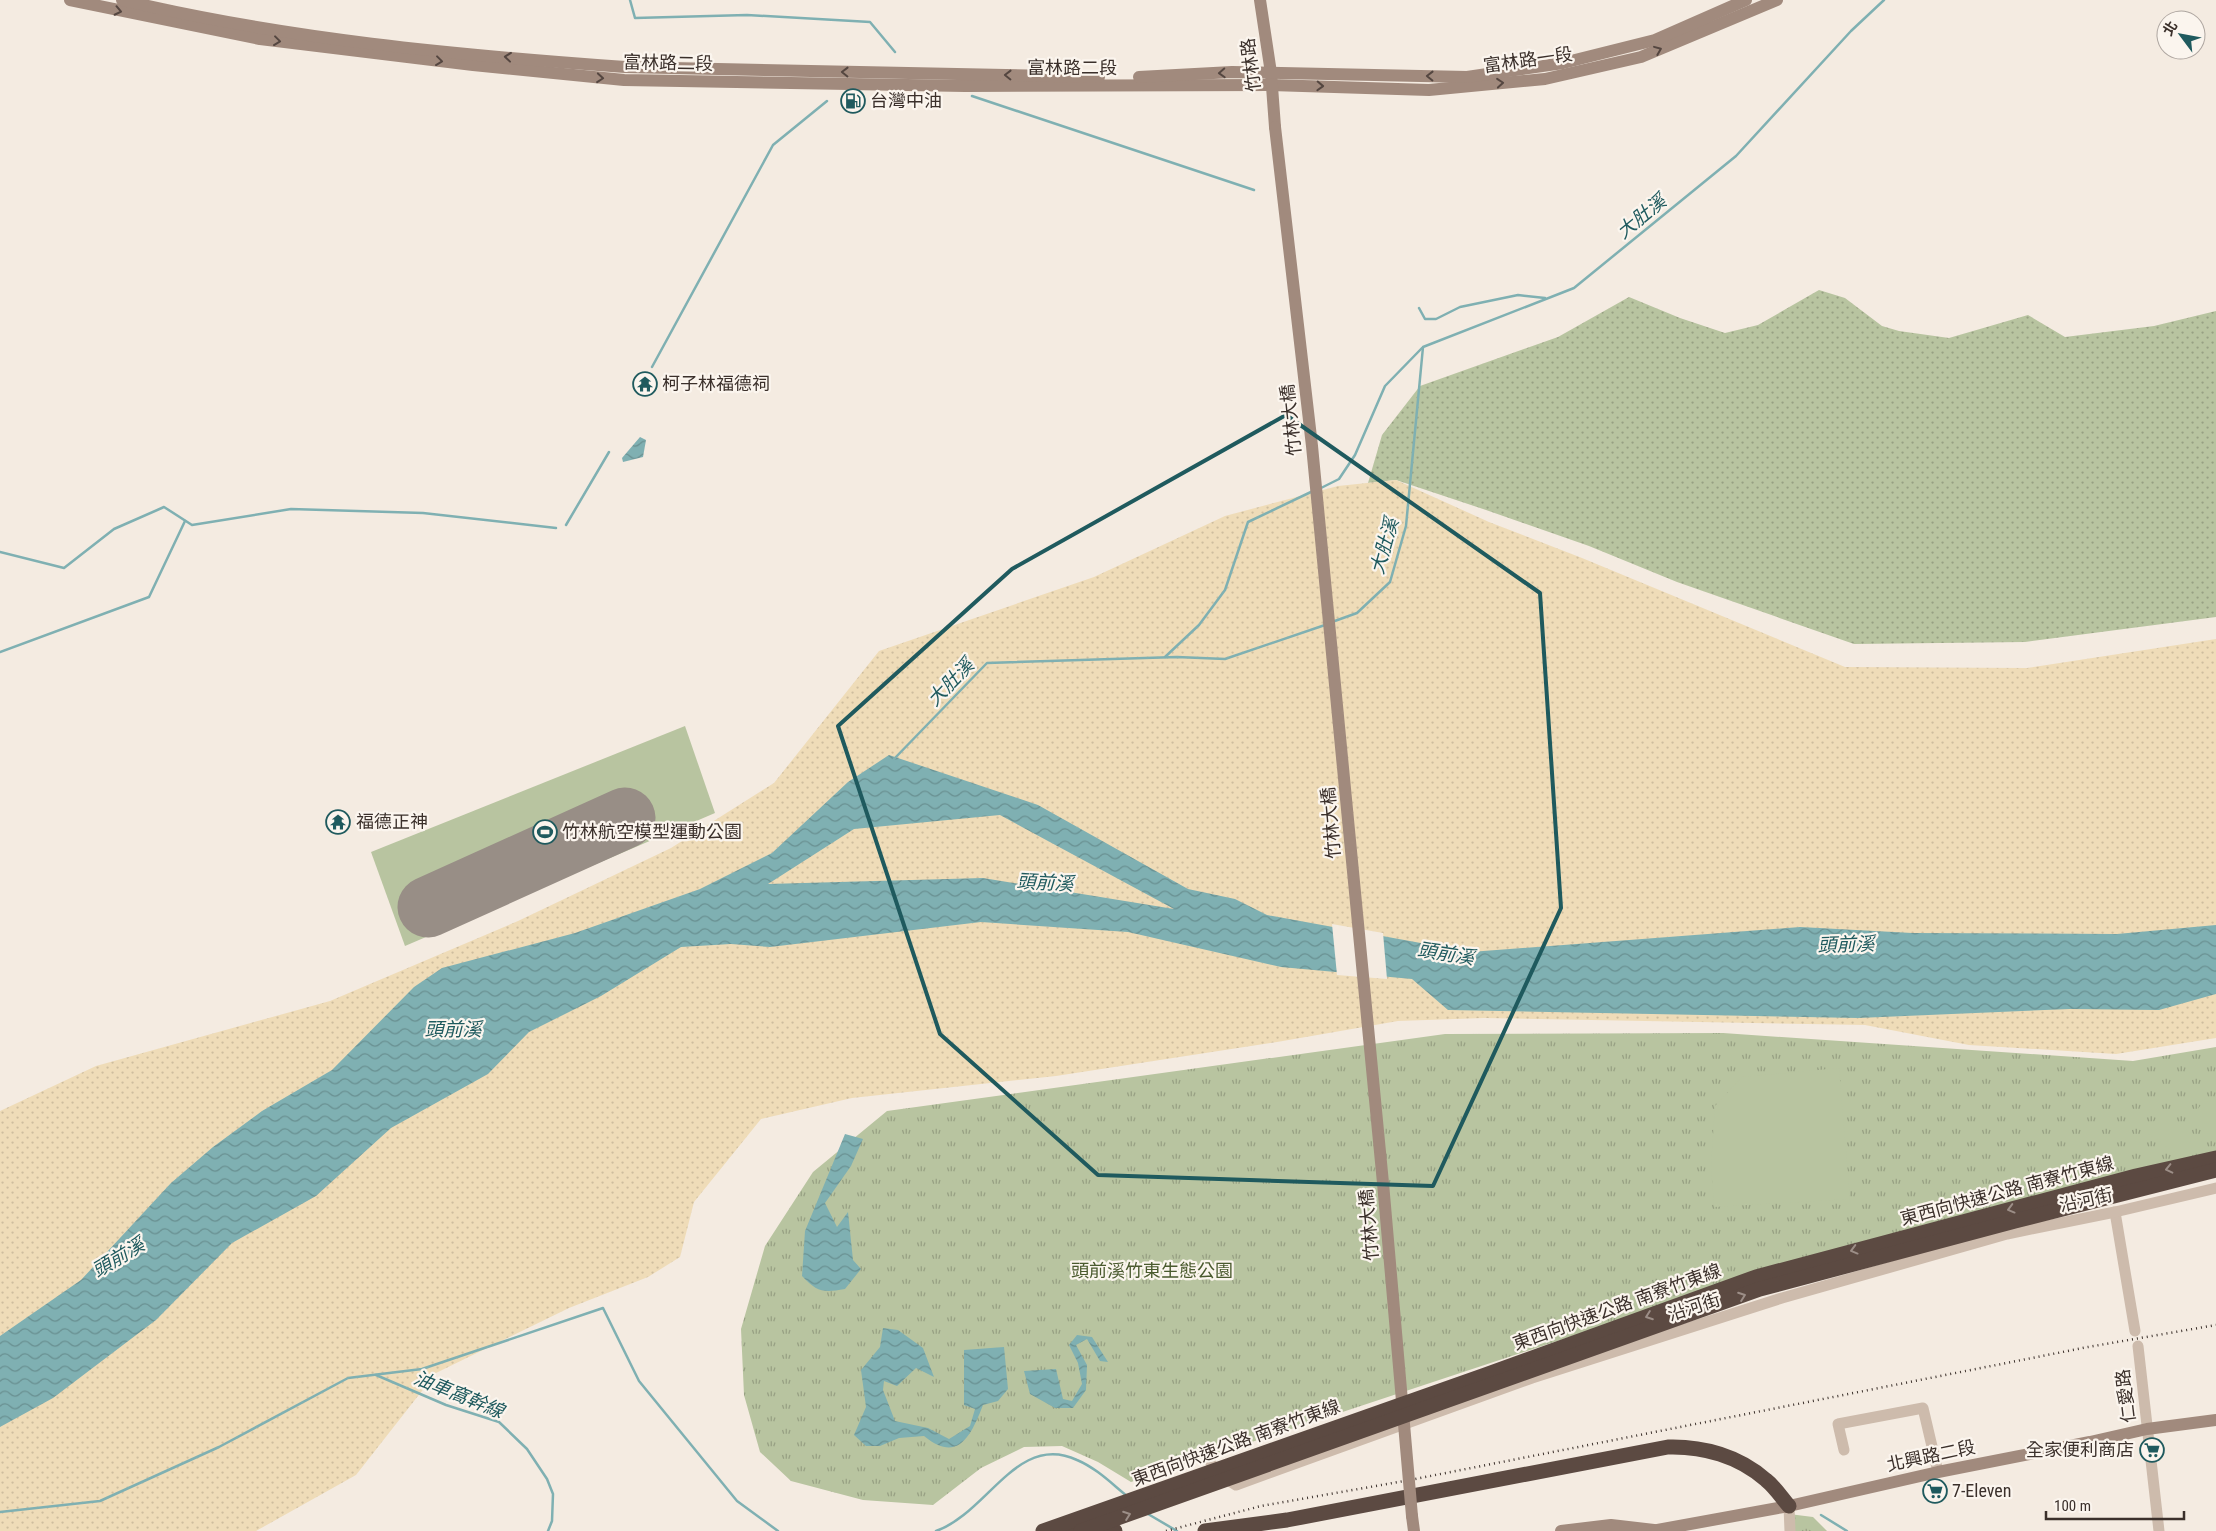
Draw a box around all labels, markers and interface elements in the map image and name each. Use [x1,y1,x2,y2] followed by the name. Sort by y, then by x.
[113,5,122,16] one-way arrow
[2156,10,2206,60] north arrow
[2159,18,2180,38] text: 北
[273,35,281,46] one-way arrow
[1237,37,1264,93] street label: 竹林路
[1482,43,1574,76] street label: 富林路一段
[1653,46,1662,56] one-way arrow
[623,51,713,74] street label: 富林路二段
[504,52,512,63] one-way arrow
[435,55,443,66] one-way arrow
[1027,57,1117,78] street label: 富林路二段
[841,67,848,77] one-way arrow
[1218,67,1226,78] one-way arrow
[1003,70,1011,80] one-way arrow
[1425,71,1433,81] one-way arrow
[596,72,604,83] one-way arrow
[1496,78,1504,89] one-way arrow
[1316,81,1324,92] one-way arrow
[840,88,866,114] fuel station icon: 台灣中油
[870,90,942,111] place label: 台灣中油
[1612,188,1673,243] water label: 大肚溪
[632,371,658,397] temple icon: 柯子林福德祠
[662,373,770,394] place label: 柯子林福德祠
[1276,383,1305,457] street label: 竹林大橋
[1366,513,1404,577] water label: 大肚溪
[922,652,981,711] water label: 大肚溪
[1317,786,1344,860] street label: 竹林大橋
[325,809,351,835] temple icon: 福德正神
[356,811,428,832] place label: 福德正神
[532,819,558,845] sports icon: 竹林航空模型運動公園
[562,821,742,842] place label: 竹林航空模型運動公園
[1016,870,1077,896] water label: 頭前溪
[1817,932,1878,957] water label: 頭前溪
[1416,938,1479,970] water label: 頭前溪
[424,1018,484,1041] water label: 頭前溪
[1898,1152,2116,1229] street label: 東西向快速公路 南寮竹東線
[2164,1163,2173,1174] one-way arrow
[2057,1184,2114,1215] street label: 沿河街
[1355,1188,1382,1262] street label: 竹林大橋
[2008,1204,2016,1214] one-way arrow
[88,1231,151,1282] water label: 頭前溪
[1850,1245,1859,1255] one-way arrow
[1510,1259,1724,1354] street label: 東西向快速公路 南寮竹東線
[1071,1260,1233,1281] park label: 頭前溪竹東生態公園
[1665,1288,1723,1325] street label: 沿河街
[1737,1292,1746,1302] one-way arrow
[1646,1310,1654,1320] one-way arrow
[410,1366,509,1424] water label: 油車窩幹線
[2112,1368,2139,1424] street label: 仁愛路
[1129,1395,1343,1490] street label: 東西向快速公路 南寮竹東線
[1885,1436,1977,1475] street label: 北興路二段
[2139,1437,2165,1463] supermarket icon: 全家便利商店
[2026,1439,2134,1460] place label: 全家便利商店
[1922,1478,1948,1504] supermarket icon: 7-Eleven
[1952,1480,2012,1501] place label: 7-Eleven
[2046,1488,2184,1520] scale bar
[2054,1497,2091,1515] text: 100 m
[1122,1511,1131,1521] one-way arrow

